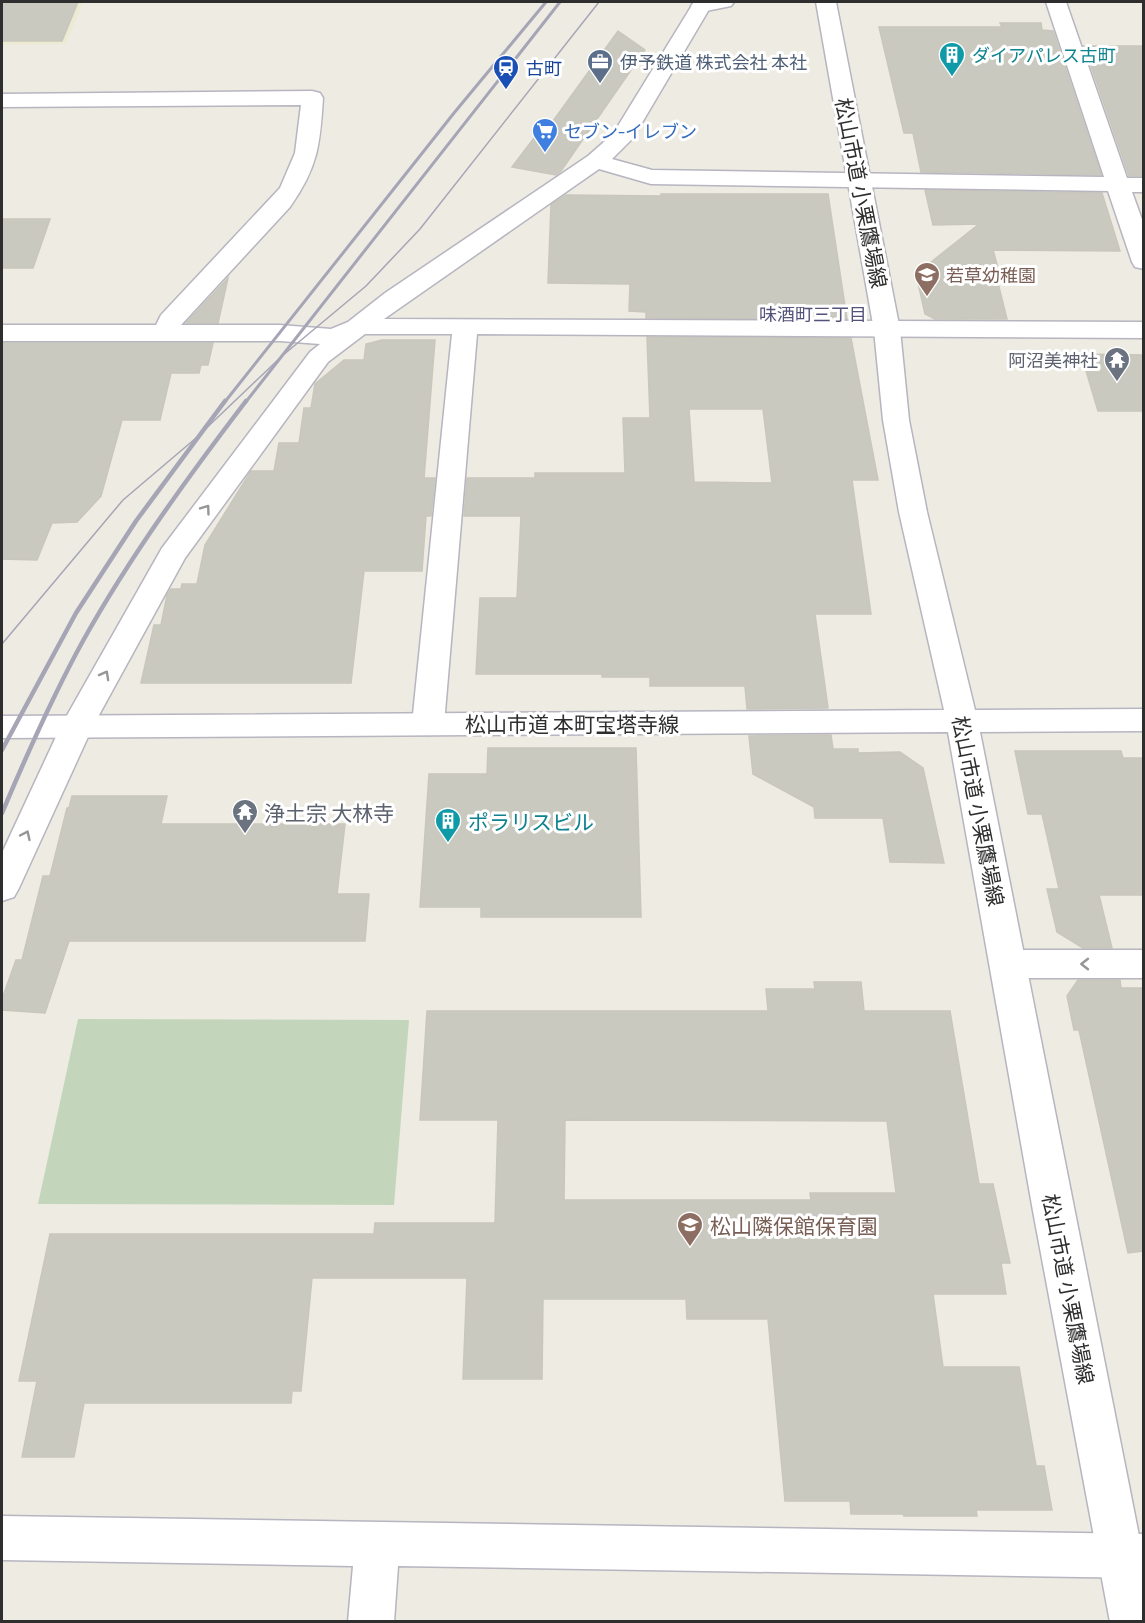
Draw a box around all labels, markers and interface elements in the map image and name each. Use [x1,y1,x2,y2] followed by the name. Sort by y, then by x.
[937,40,967,78] building icon: ダイアパレス古町
[972,44,1116,66] place label: ダイアパレス古町
[585,47,615,85] office icon: 伊予鉄道 株式会社 本社
[620,51,807,73] place label: 伊予鉄道 株式会社 本社
[491,53,521,91] station icon: 古町
[526,57,562,79] place label: 古町
[831,96,893,290] street label: 松山市道 小栗鷹場線
[530,116,560,154] supermarket icon: セブン-イレブン
[564,120,697,142] place label: セブン-イレブン
[912,260,942,298] school or university icon: 若草幼稚園
[946,264,1036,286] place label: 若草幼稚園
[759,303,867,325] district label: 味酒町三丁目
[1102,345,1132,383] temple icon: 阿沼美神社
[1008,349,1098,371] place label: 阿沼美神社
[199,504,210,515] one-way arrow
[98,671,109,681] one-way arrow
[465,711,679,736] street label: 松山市道 本町宝塔寺線
[948,714,1010,908] street label: 松山市道 小栗鷹場線
[230,797,260,835] temple icon: 浄土宗 大林寺
[264,800,394,825] place label: 浄土宗 大林寺
[433,806,463,844] building icon: ポラリスビル
[468,809,594,834] place label: ポラリスビル
[19,830,31,841] one-way arrow
[1081,958,1090,970] one-way arrow
[1038,1192,1100,1386] street label: 松山市道 小栗鷹場線
[675,1210,705,1248] school or university icon: 松山隣保館保育園
[710,1213,878,1238] place label: 松山隣保館保育園

